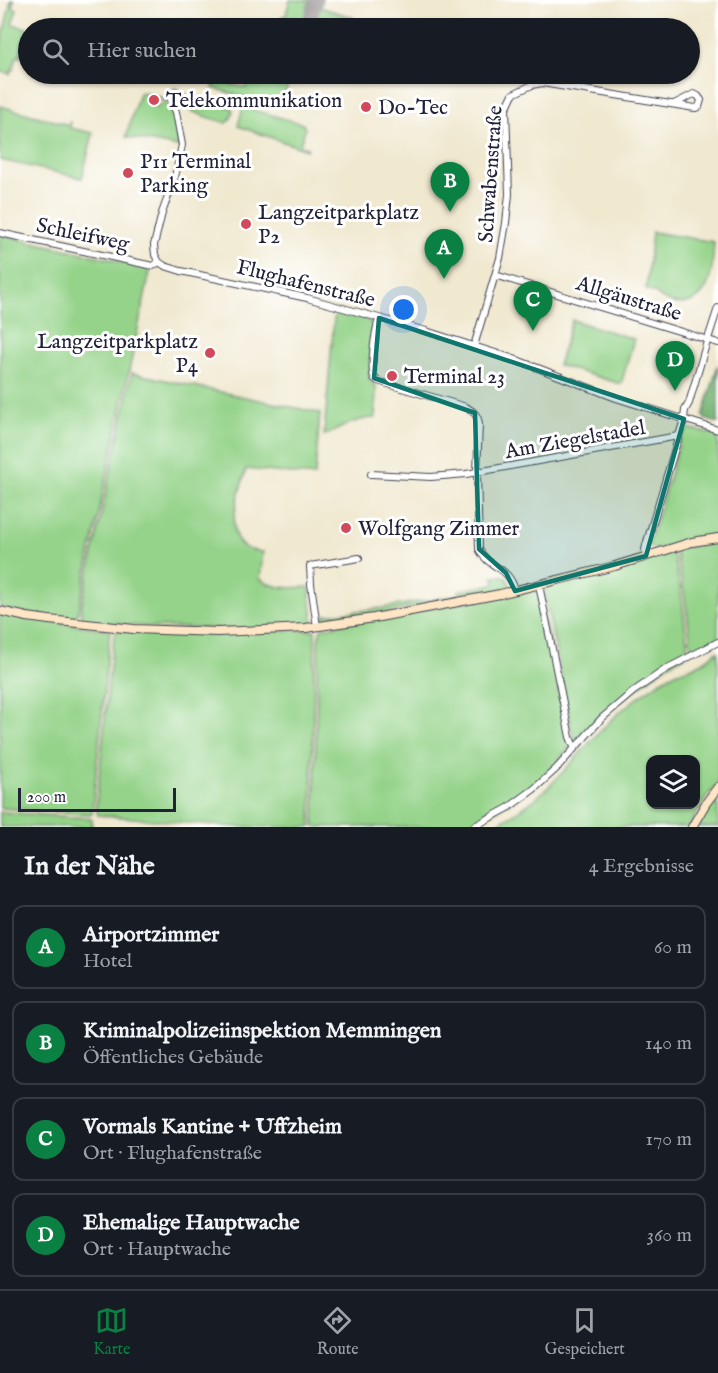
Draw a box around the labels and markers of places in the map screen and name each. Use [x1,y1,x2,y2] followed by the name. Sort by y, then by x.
[166,88,342,115] place label: Telekommunikation
[147,93,161,107] marker: Telekommunikation
[378,95,448,122] place label: Do-Tec
[359,100,373,114] marker: Do-Tec
[140,149,251,200] place label: P11 Terminal Parking
[430,162,470,212] pin: B
[121,166,135,180] marker: P11 Terminal Parking
[258,200,419,251] place label: Langzeitparkplatz P2
[239,217,253,231] marker: Langzeitparkplatz P2
[424,230,464,279] pin: A
[514,282,552,331] pin: C
[37,329,199,380] place label: Langzeitparkplatz P4
[656,342,694,391] pin: D
[203,346,217,360] marker: Langzeitparkplatz P4
[404,364,505,391] place label: Terminal 23
[385,369,399,383] marker: Terminal 23
[358,516,520,543] place label: Wolfgang Zimmer
[339,521,353,535] marker: Wolfgang Zimmer

